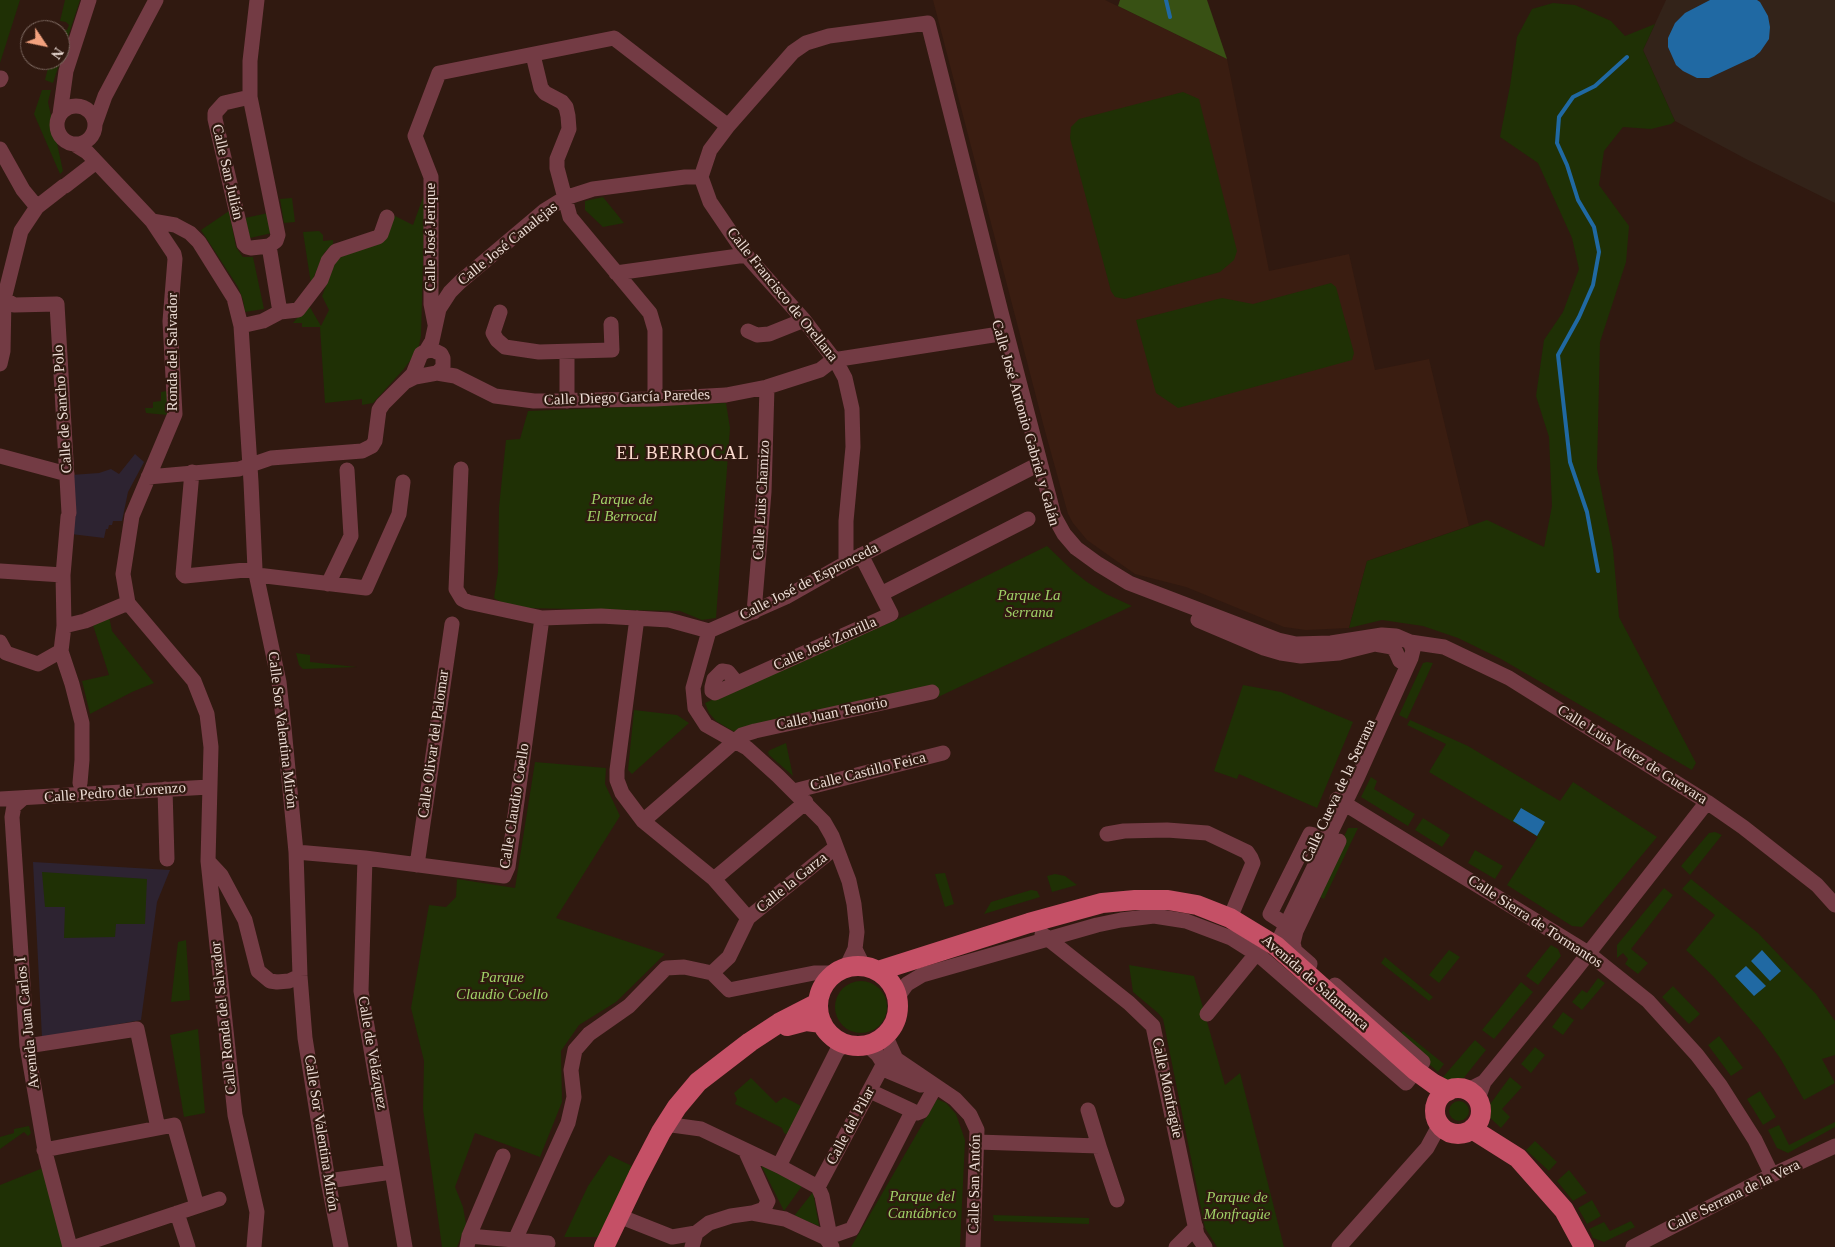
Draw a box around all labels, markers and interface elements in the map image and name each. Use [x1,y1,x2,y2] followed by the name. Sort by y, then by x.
[20,20,70,70] north arrow
[48,45,66,61] text: N
[207,122,247,222] street label: Calle San Julián
[422,183,440,291] street label: Calle José Jerique
[454,198,562,290] street label: Calle José Canalejas
[722,224,842,366] street label: Calle Francisco de Orellana
[164,293,182,411] street label: Ronda del Salvador
[987,318,1063,528] street label: Calle José Antonio Gabriel y Galán
[50,344,76,474] street label: Calle de Sancho Polo
[544,386,710,410] street label: Calle Diego García Paredes
[750,440,774,560] street label: Calle Luis Chamizo
[615,443,751,465] district label: EL BERROCAL
[587,491,657,526] park label: Parque de El Berrocal
[737,539,881,625] street label: Calle José de Espronceda
[997,587,1061,622] park label: Parque La Serrana
[771,613,879,675] street label: Calle José Zorrilla
[263,651,301,809] street label: Calle Sor Valentina Mirón
[415,669,453,819] street label: Calle Olivar del Palomar
[775,693,889,735] street label: Calle Juan Tenorio
[1554,701,1710,809] street label: Calle Luis Vélez de Guevara
[1298,717,1380,865] street label: Calle Cueva de la Serrana
[496,742,534,870] street label: Calle Claudio Coello
[808,749,928,795] street label: Calle Castillo Feica
[44,779,186,807] street label: Calle Pedro de Lorenzo
[753,849,831,917] street label: Calle la Garza
[1464,872,1606,972] street label: Calle Sierra de Tormantos
[1258,931,1372,1035] street label: Avenida de Salamanca
[207,941,241,1095] street label: Calle Ronda del Salvador
[12,956,44,1090] street label: Avenida Juan Carlos I
[456,969,548,1004] park label: Parque Claudio Coello
[353,995,391,1111] street label: Calle de Velázquez
[1148,1036,1186,1140] street label: Calle Monfragüe
[300,1054,342,1212] street label: Calle Sor Valentina Mirón
[823,1084,879,1168] street label: Calle del Pilar
[965,1134,985,1234] street label: Calle San Antón
[1665,1156,1803,1236] street label: Calle Serrana de la Vera
[888,1188,956,1223] park label: Parque del Cantábrico
[1204,1189,1270,1224] park label: Parque de Monfragüe

